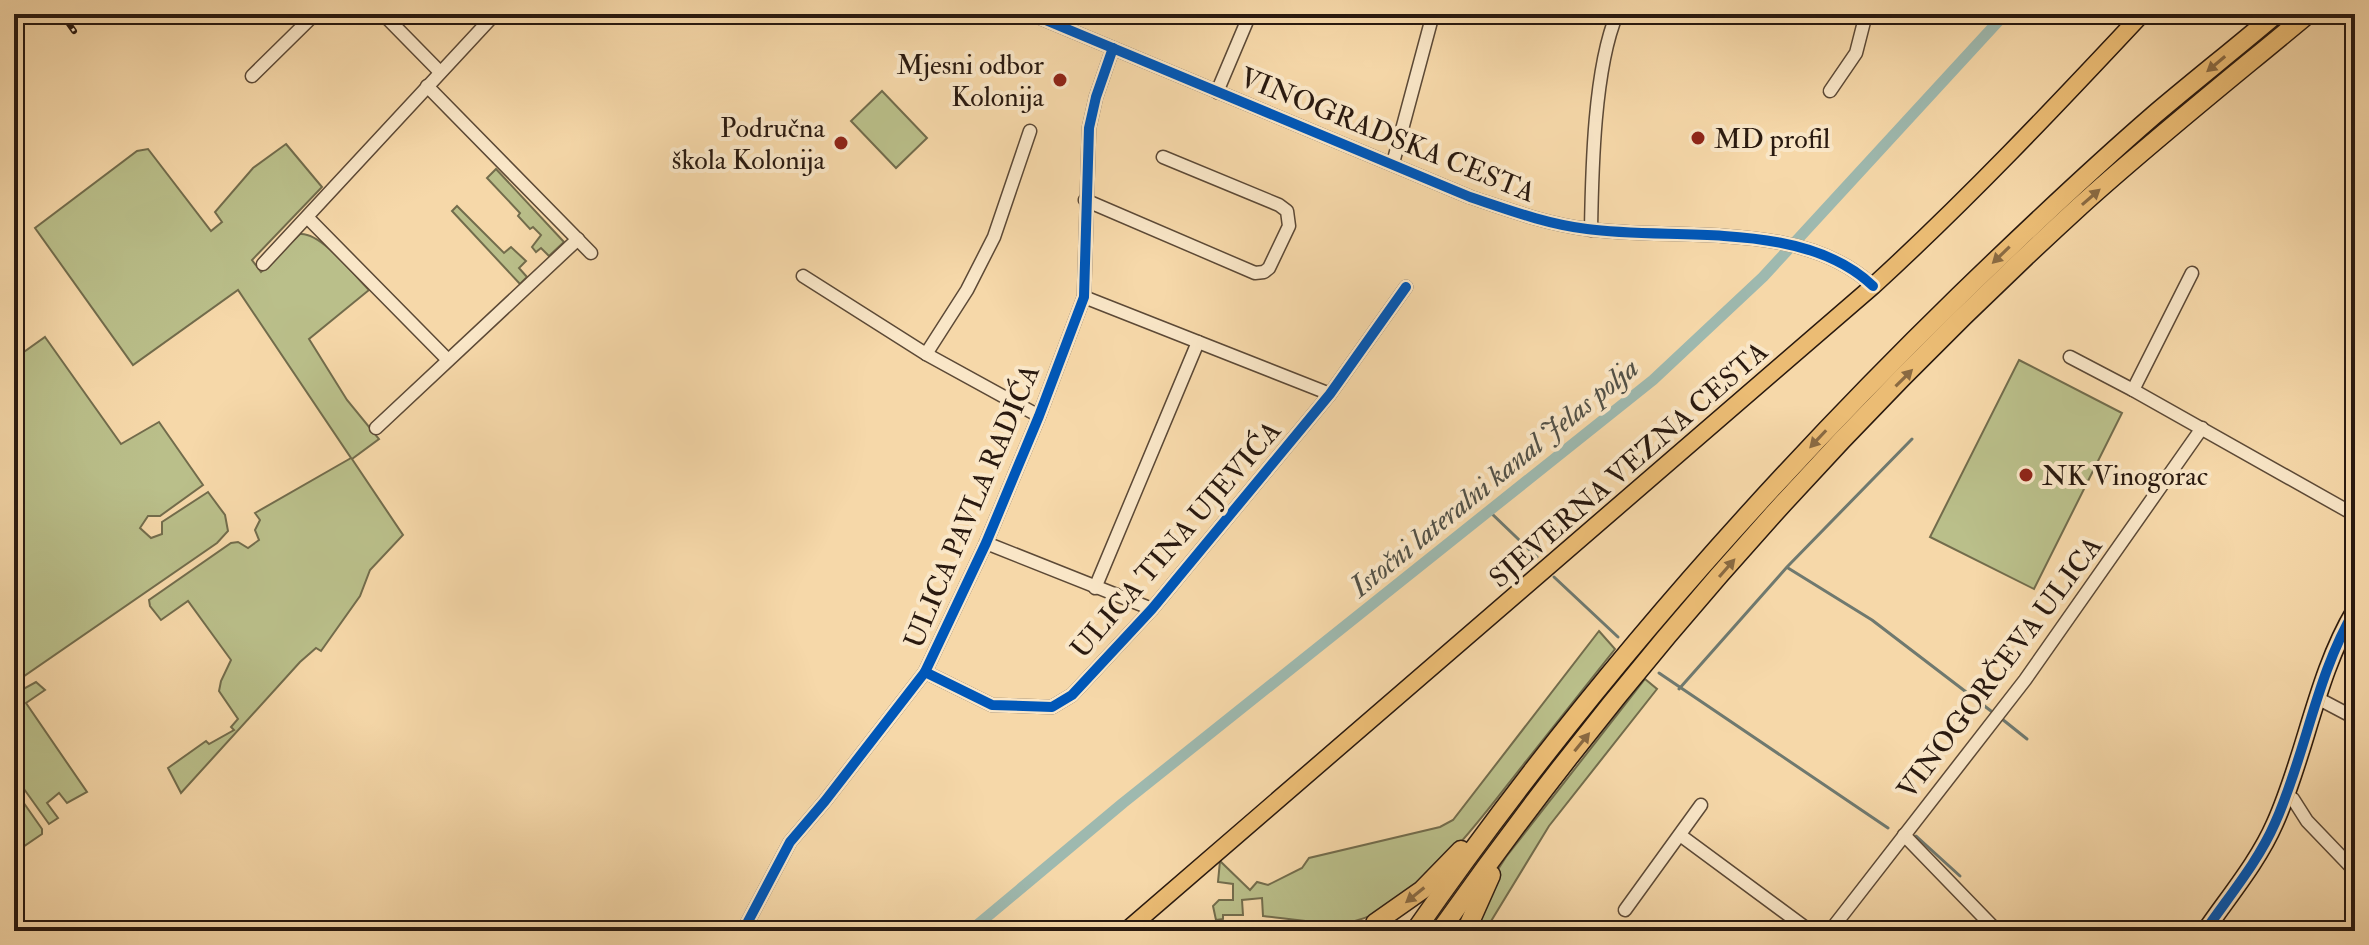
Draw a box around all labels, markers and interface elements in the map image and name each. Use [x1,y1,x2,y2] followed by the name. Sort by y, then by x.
[897,48,1045,115] place label: Mjesni odbor Kolonija
[2206,55,2226,72] one-way arrow
[1235,60,1540,211] street label: VINOGRADSKA CESTA
[1051,71,1069,89] marker: Mjesni odbor Kolonija
[672,111,825,178] place label: Područna škola Kolonija
[1714,122,1830,157] place label: MD profil
[1689,129,1707,147] marker: MD profil
[832,134,850,152] marker: Područna škola Kolonija
[2080,189,2100,206] one-way arrow
[1992,246,2011,264] one-way arrow
[1482,334,1776,596] street label: SJEVERNA VEZNA CESTA
[1341,349,1646,607] water label: Istočni lateralni kanal Jelas polja
[897,359,1048,654] street label: ULICA PAVLA RADIĆA
[1894,369,1913,388] one-way arrow
[1063,414,1289,666] street label: ULICA TINA UJEVIĆA
[1809,429,1827,448] one-way arrow
[2042,459,2208,494] place label: NK Vinogorac
[2017,466,2035,484] marker: NK Vinogorac
[1889,529,2111,806] street label: VINOGORČEVA ULICA
[1718,559,1735,579] one-way arrow
[1574,732,1590,752] one-way arrow
[1406,886,1426,903] one-way arrow

